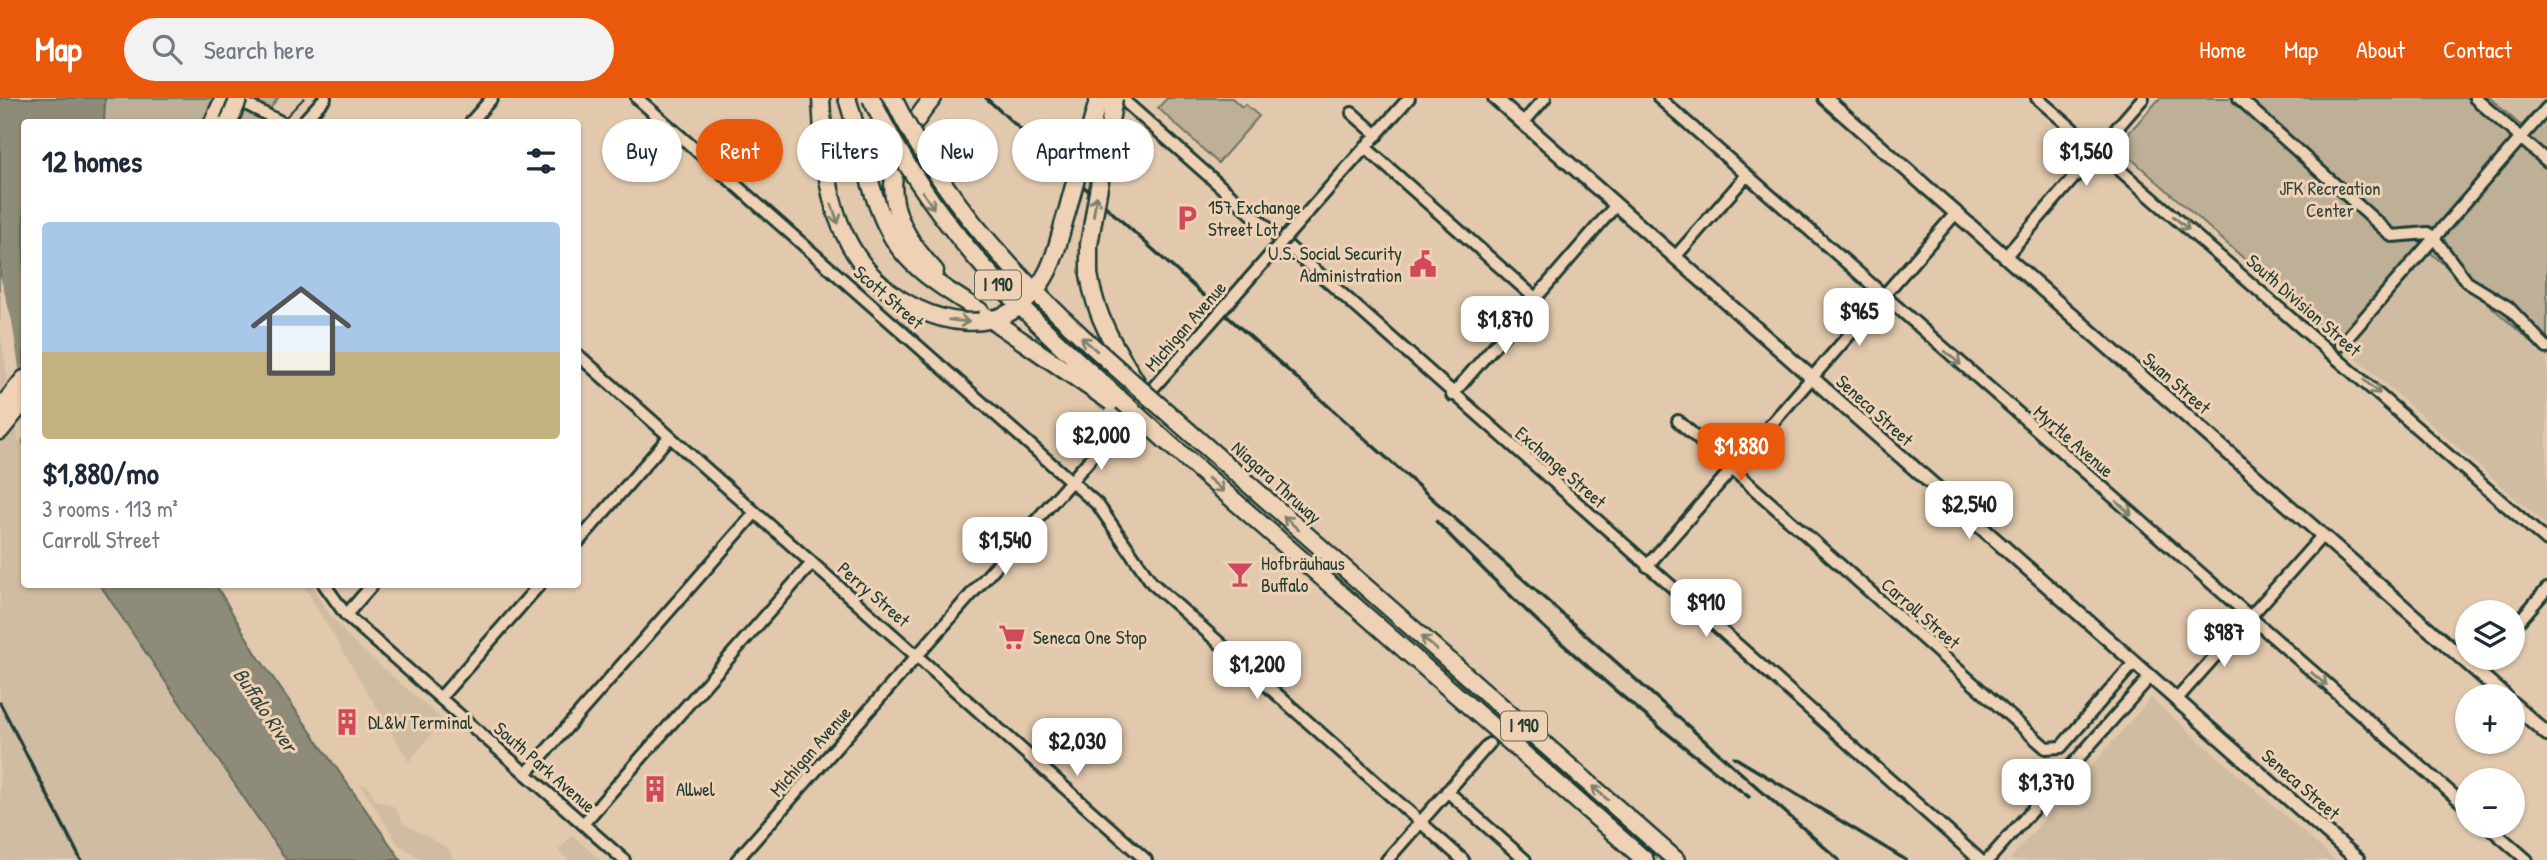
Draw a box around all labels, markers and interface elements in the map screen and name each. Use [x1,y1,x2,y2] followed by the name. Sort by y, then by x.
[124,18,614,81] search box
[35,27,82,71] text: Map
[148,30,186,68] icon: search
[204,32,315,67] text: Search here
[2199,33,2246,65] text: Home
[2284,33,2318,65] text: Map
[2356,33,2405,65] text: About
[2443,33,2512,65] text: Contact
[602,119,682,182] chip: Buy
[696,119,783,182] chip: Rent
[797,119,903,182] chip: Filters
[917,119,998,182] chip: New
[1012,119,1154,182] chip: Apartment
[2029,129,2143,188] pin: $1,560
[2059,135,2113,166] text: $1,560
[42,141,142,181] text: 12 homes
[522,142,560,180] icon: filters
[2279,175,2381,223] park label: JFK Recreation Center
[921,190,935,209] one-way arrow
[1208,194,1301,242] place label: 157 Exchange Street Lot
[1089,196,1102,218] one-way arrow
[830,202,842,224] one-way arrow
[1172,203,1202,233] parking icon: 157 Exchange Street Lot
[2172,215,2190,231] one-way arrow
[1268,240,1402,288] place label: U.S. Social Security Administration
[2241,248,2367,362] street label: South Division Street
[1408,249,1438,279] public building icon: U.S. Social Security Administration
[848,259,930,335] street label: Scott Street
[238,268,364,394] icon: home
[975,270,1021,300] road number: I 190
[1138,275,1232,377] street label: Michigan Avenue
[1818,288,1900,348] pin: $965
[1839,295,1879,326] text: $965
[1448,296,1562,356] pin: $1,870
[1477,303,1533,334] text: $1,870
[948,315,970,328] one-way arrow
[1080,336,1098,352] one-way arrow
[2137,346,2217,420] street label: Swan Street
[1944,350,1962,366] one-way arrow
[1831,368,1920,452] street label: Seneca Street
[2363,379,2381,395] one-way arrow
[2028,399,2120,483] street label: Myrtle Avenue
[1044,412,1158,472] pin: $2,000
[1072,419,1130,450] text: $2,000
[1510,420,1612,514] street label: Exchange Street
[1684,424,1798,483] pin: $1,880
[1714,430,1768,461] text: $1,880
[1226,435,1328,529] street label: Niagara Thruway
[42,453,159,493] text: $1,880/mo
[1207,477,1225,493] one-way arrow
[1912,482,2026,541] pin: $2,540
[1941,488,1997,519] text: $2,540
[42,493,178,524] text: 3 rooms · 113 m²
[2115,500,2133,516] one-way arrow
[1282,515,1300,531] one-way arrow
[948,518,1062,577] pin: $1,540
[42,524,159,555] text: Carroll Street
[978,524,1032,555] text: $1,540
[1261,550,1345,598] place label: Hofbräuhaus Buffalo
[832,555,916,633] street label: Perry Street
[1225,559,1255,589] bar icon: Hofbräuhaus Buffalo
[1876,571,1966,655] street label: Carroll Street
[1665,580,1747,639] pin: $910
[1687,586,1725,617] text: $910
[2455,600,2525,838] map controls
[2455,600,2525,670] button: layers
[2183,610,2265,669] pin: $987
[2203,616,2245,647] text: $987
[997,622,1027,652] supermarket icon: Seneca One Stop
[1033,624,1147,650] place label: Seneca One Stop
[1420,635,1438,651] one-way arrow
[1200,642,1314,701] pin: $1,200
[1229,648,1285,679] text: $1,200
[226,662,306,760] water label: Buffalo River
[2309,670,2327,686] one-way arrow
[2455,684,2525,754] button: +
[763,700,857,802] street label: Michigan Avenue
[332,707,362,737] building icon: DL&W Terminal
[368,709,473,735] place label: DL&W Terminal
[1501,712,1547,740] road number: I 190
[488,715,602,819] street label: South Park Avenue
[1020,718,1134,778] pin: $2,030
[1048,725,1106,756] text: $2,030
[2256,743,2346,826] street label: Seneca Street
[1989,760,2103,819] pin: $1,370
[2018,766,2074,797] text: $1,370
[2455,768,2525,838] button: −
[640,774,670,804] building icon: Allwel
[676,776,716,802] place label: Allwel
[1591,785,1609,801] one-way arrow

